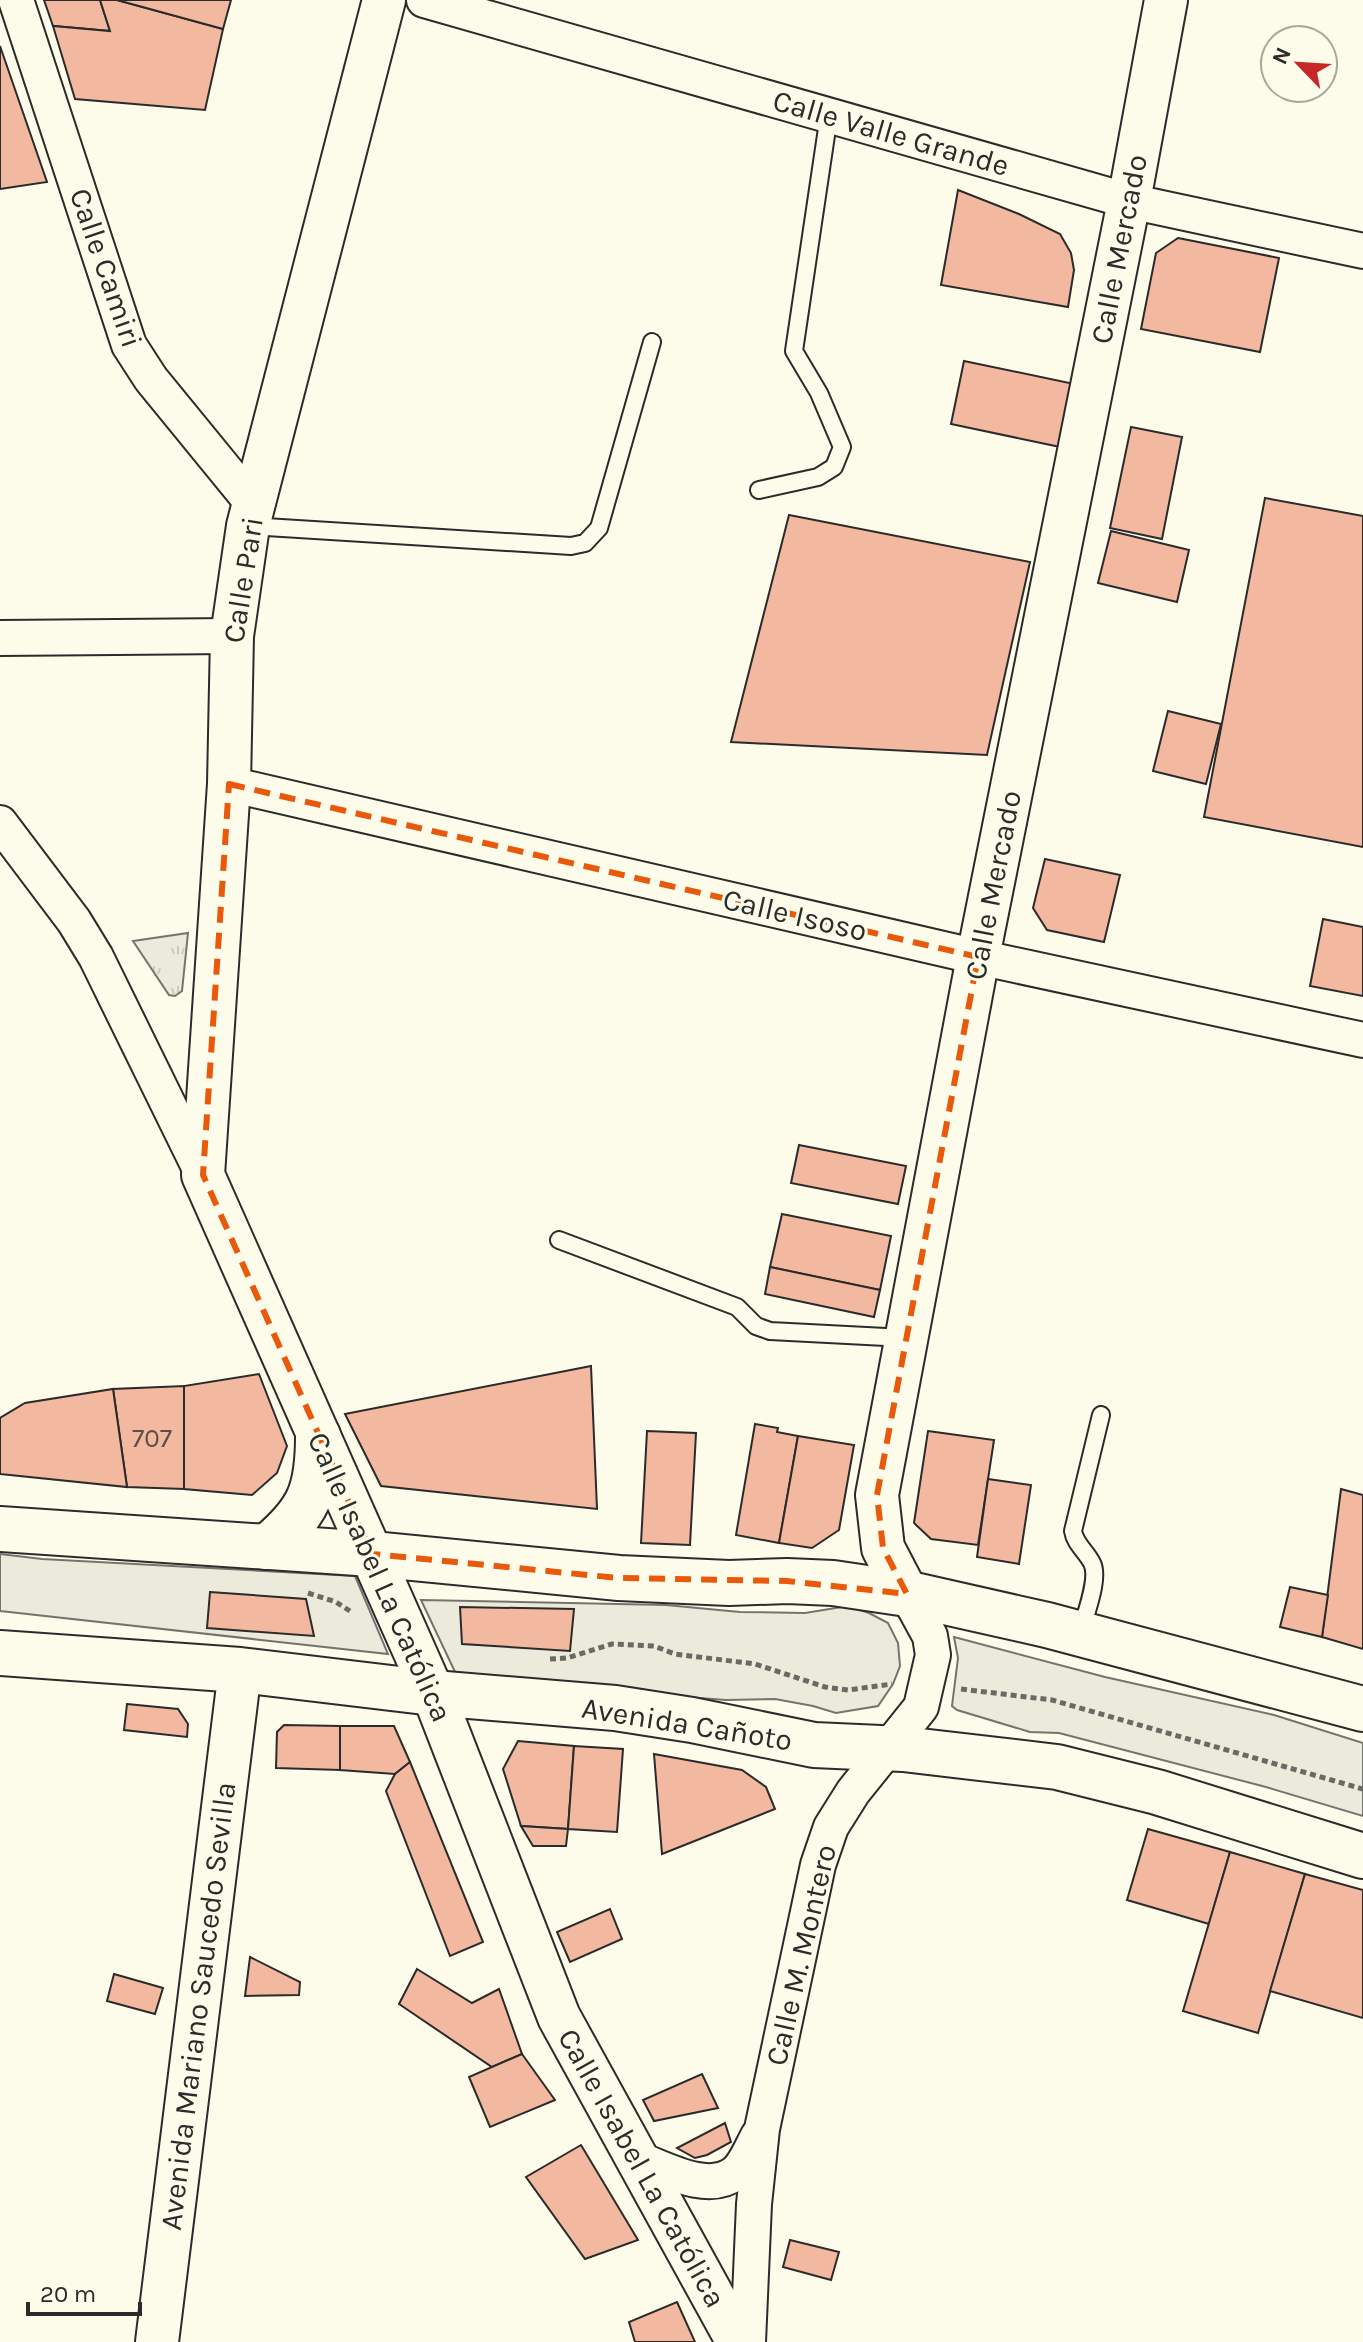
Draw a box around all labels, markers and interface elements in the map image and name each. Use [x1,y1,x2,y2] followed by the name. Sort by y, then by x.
[1259,24,1339,104] north arrow
[1267,43,1297,69] text: N
[769,82,1013,184] street label: Calle Valle Grande
[1083,151,1155,347] street label: Calle Mercado
[62,184,150,352] street label: Calle Camiri
[215,514,271,646] street label: Calle Pari
[957,787,1029,983] street label: Calle Mercado
[719,881,871,949] street label: Calle Isoso
[132,1423,172,1454] house number: 707
[300,1427,460,1727] street label: Calle Isabel La Católica
[579,1690,795,1758] street label: Avenida Cañoto
[153,1780,243,2232] street label: Avenida Mariano Saucedo Sevilla
[758,1841,844,2069] street label: Calle M. Montero
[550,2022,734,2314] street label: Calle Isabel La Católica
[28,2266,140,2316] scale bar
[40,2280,96,2308] text: 20 m

